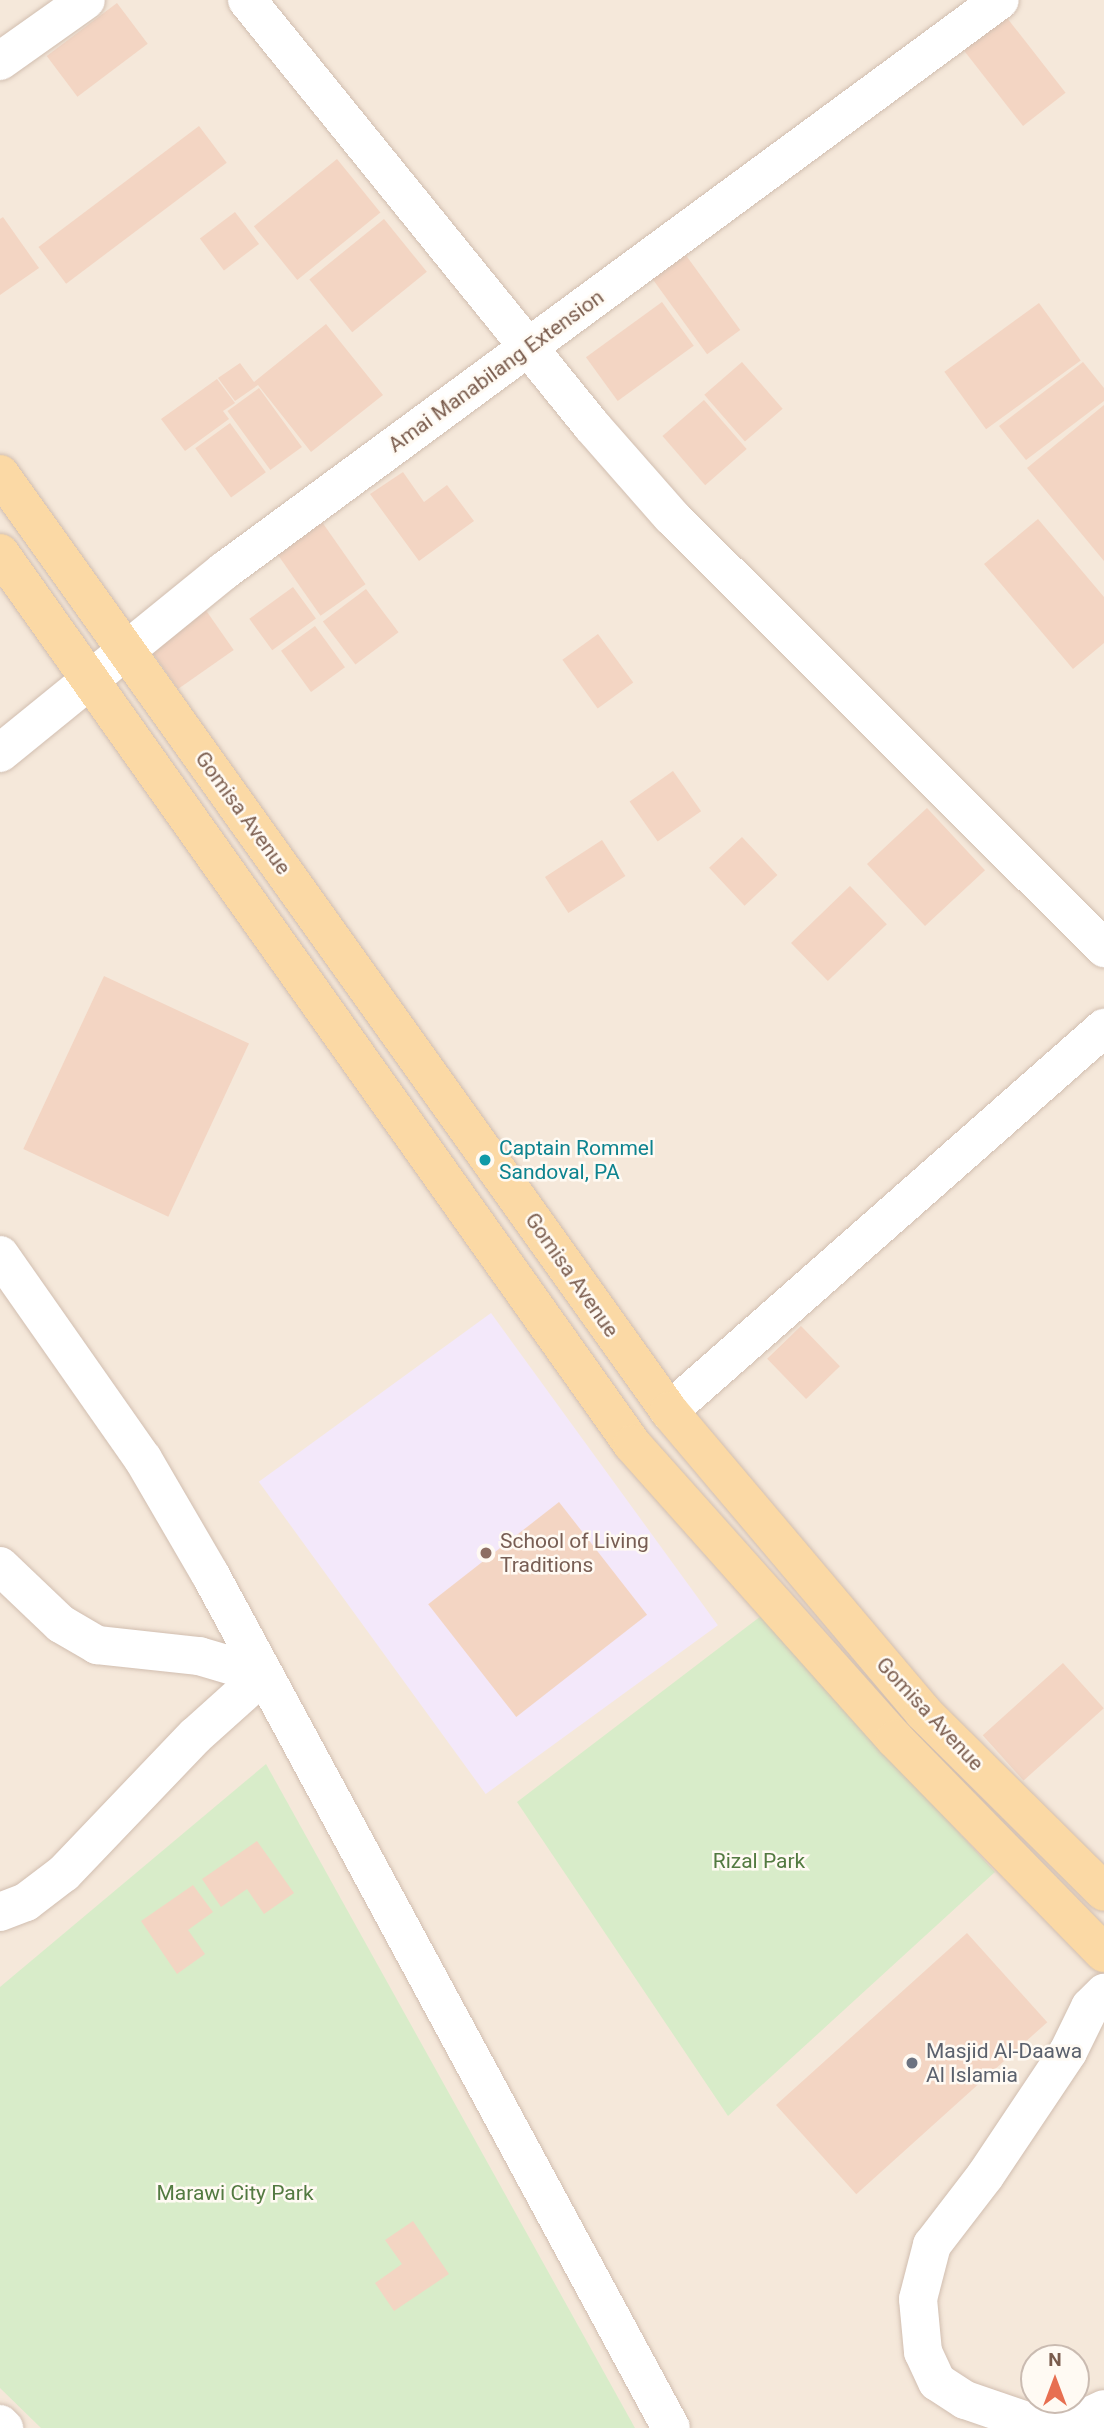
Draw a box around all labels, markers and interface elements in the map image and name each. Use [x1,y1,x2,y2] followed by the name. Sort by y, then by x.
[383,284,609,458] street label: Amai Manabilang Extension
[190,747,296,879] street label: Gomisa Avenue
[499,1135,654,1185] place label: Captain Rommel Sandoval, PA
[477,1152,493,1168] marker: Captain Rommel Sandoval, PA
[520,1208,624,1342] street label: Gomisa Avenue
[500,1528,649,1578] place label: School of Living Traditions
[478,1545,494,1561] marker: School of Living Traditions
[871,1652,989,1776] street label: Gomisa Avenue
[713,1848,805,1874] park label: Rizal Park
[926,2038,1082,2088] place label: Masjid Al-Daawa Al Islamia
[904,2055,920,2071] marker: Masjid Al-Daawa Al Islamia
[156,2180,314,2206] park label: Marawi City Park
[1020,2344,1090,2414] north arrow
[1048,2348,1062,2371] text: N

